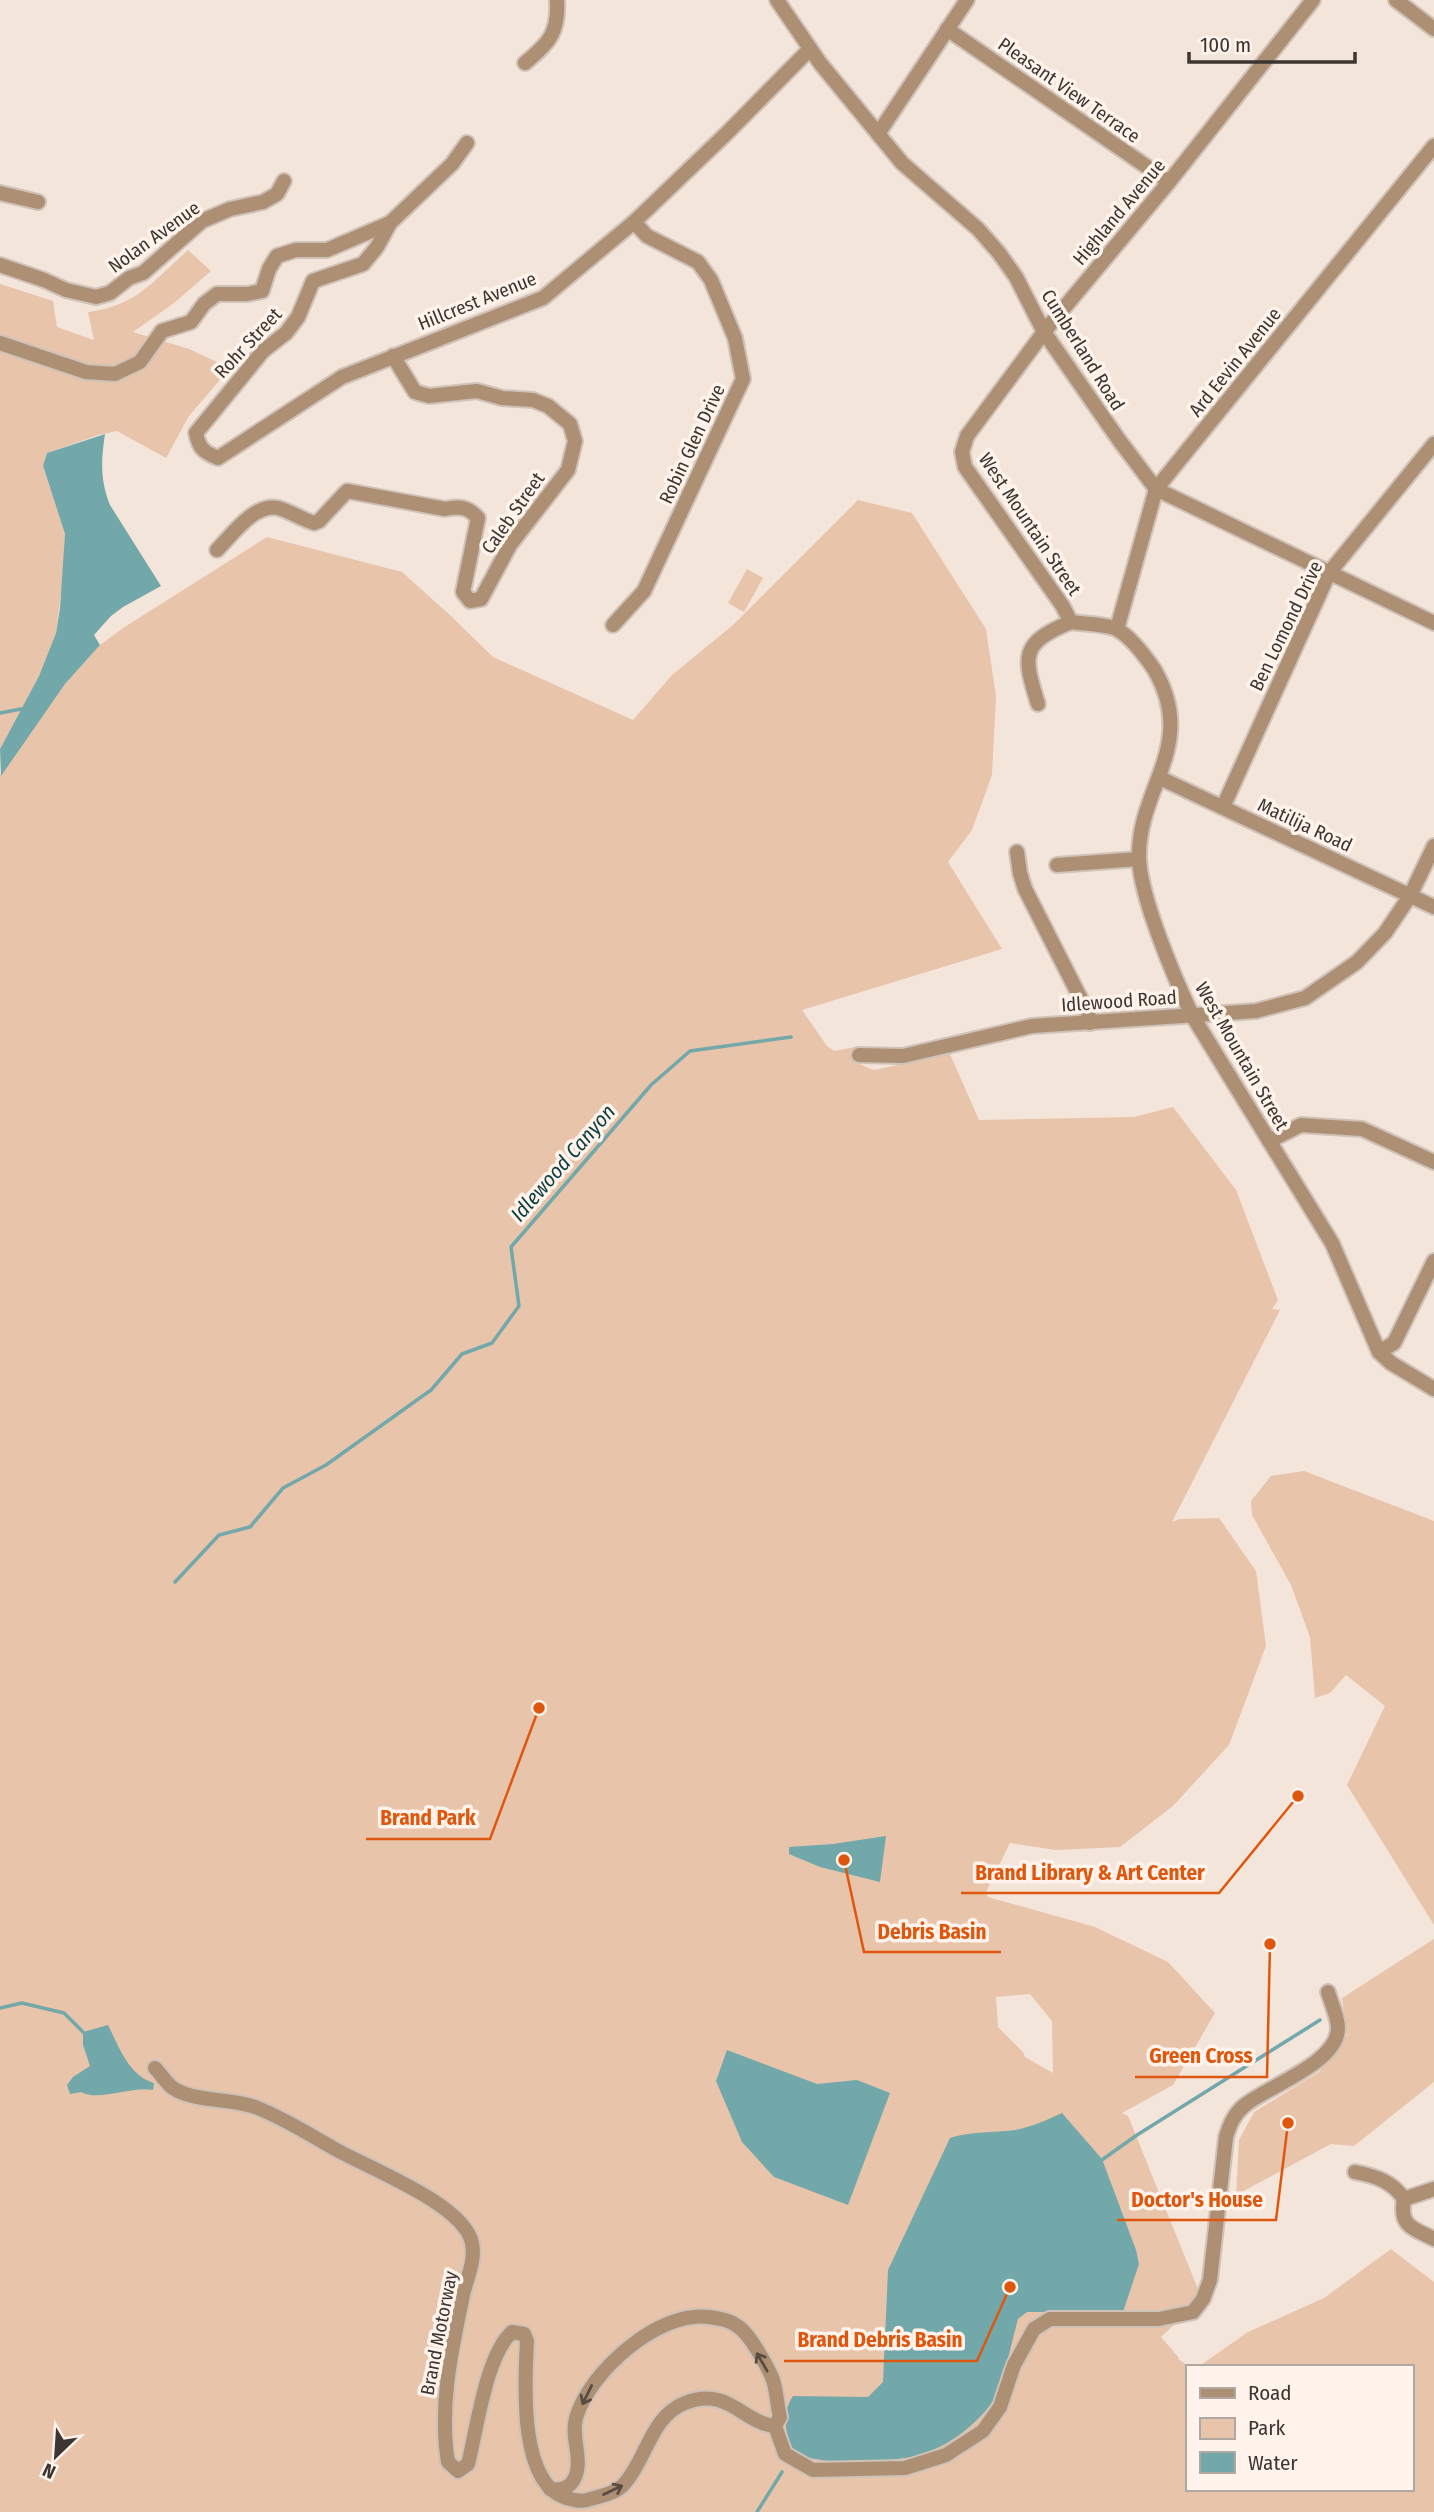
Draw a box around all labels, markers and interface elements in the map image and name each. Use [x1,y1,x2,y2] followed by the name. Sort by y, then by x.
[1189,21,1355,65] scale bar
[994,32,1144,148] street label: Pleasant View Terrace
[1200,32,1251,58] text: 100 m
[1068,154,1170,270] street label: Highland Avenue
[104,196,204,278] street label: Nolan Avenue
[414,267,540,335] street label: Hillcrest Avenue
[1037,285,1129,415] street label: Cumberland Road
[210,302,287,383] street label: Rohr Street
[1184,303,1286,421] street label: Ard Eevin Avenue
[654,381,730,507] street label: Robin Glen Drive
[974,448,1087,600] street label: West Mountain Street
[477,467,550,558] street label: Caleb Street
[1245,557,1327,695] street label: Ben Lomond Drive
[1254,793,1356,857] street label: Matilija Road
[1190,978,1294,1135] street label: West Mountain Street
[1060,985,1178,1017] street label: Idlewood Road
[505,1099,621,1227] water label: Idlewood Canyon
[366,1797,490,1839] callout: Brand Park
[380,1805,476,1831] text: Brand Park
[961,1851,1219,1893] callout: Brand Library & Art Center
[975,1860,1205,1886] text: Brand Library & Art Center
[864,1910,1001,1952] callout: Debris Basin
[878,1919,986,1945] text: Debris Basin
[1135,2035,1267,2077] callout: Green Cross
[1149,2043,1253,2069] text: Green Cross
[1117,2178,1276,2220] callout: Doctor's House
[1131,2187,1263,2213] text: Doctor's House
[416,2268,462,2397] street label: Brand Motorway
[784,2319,977,2361] callout: Brand Debris Basin
[797,2327,963,2353] text: Brand Debris Basin
[755,2352,768,2373] one-way arrow
[1186,2365,1413,2491] legend
[1248,2380,1292,2406] text: Road
[579,2384,593,2405] one-way arrow
[1248,2415,1286,2441] text: Park
[21,2421,91,2491] north arrow
[1248,2450,1298,2476] text: Water
[39,2458,59,2484] text: N
[602,2483,623,2496] one-way arrow

